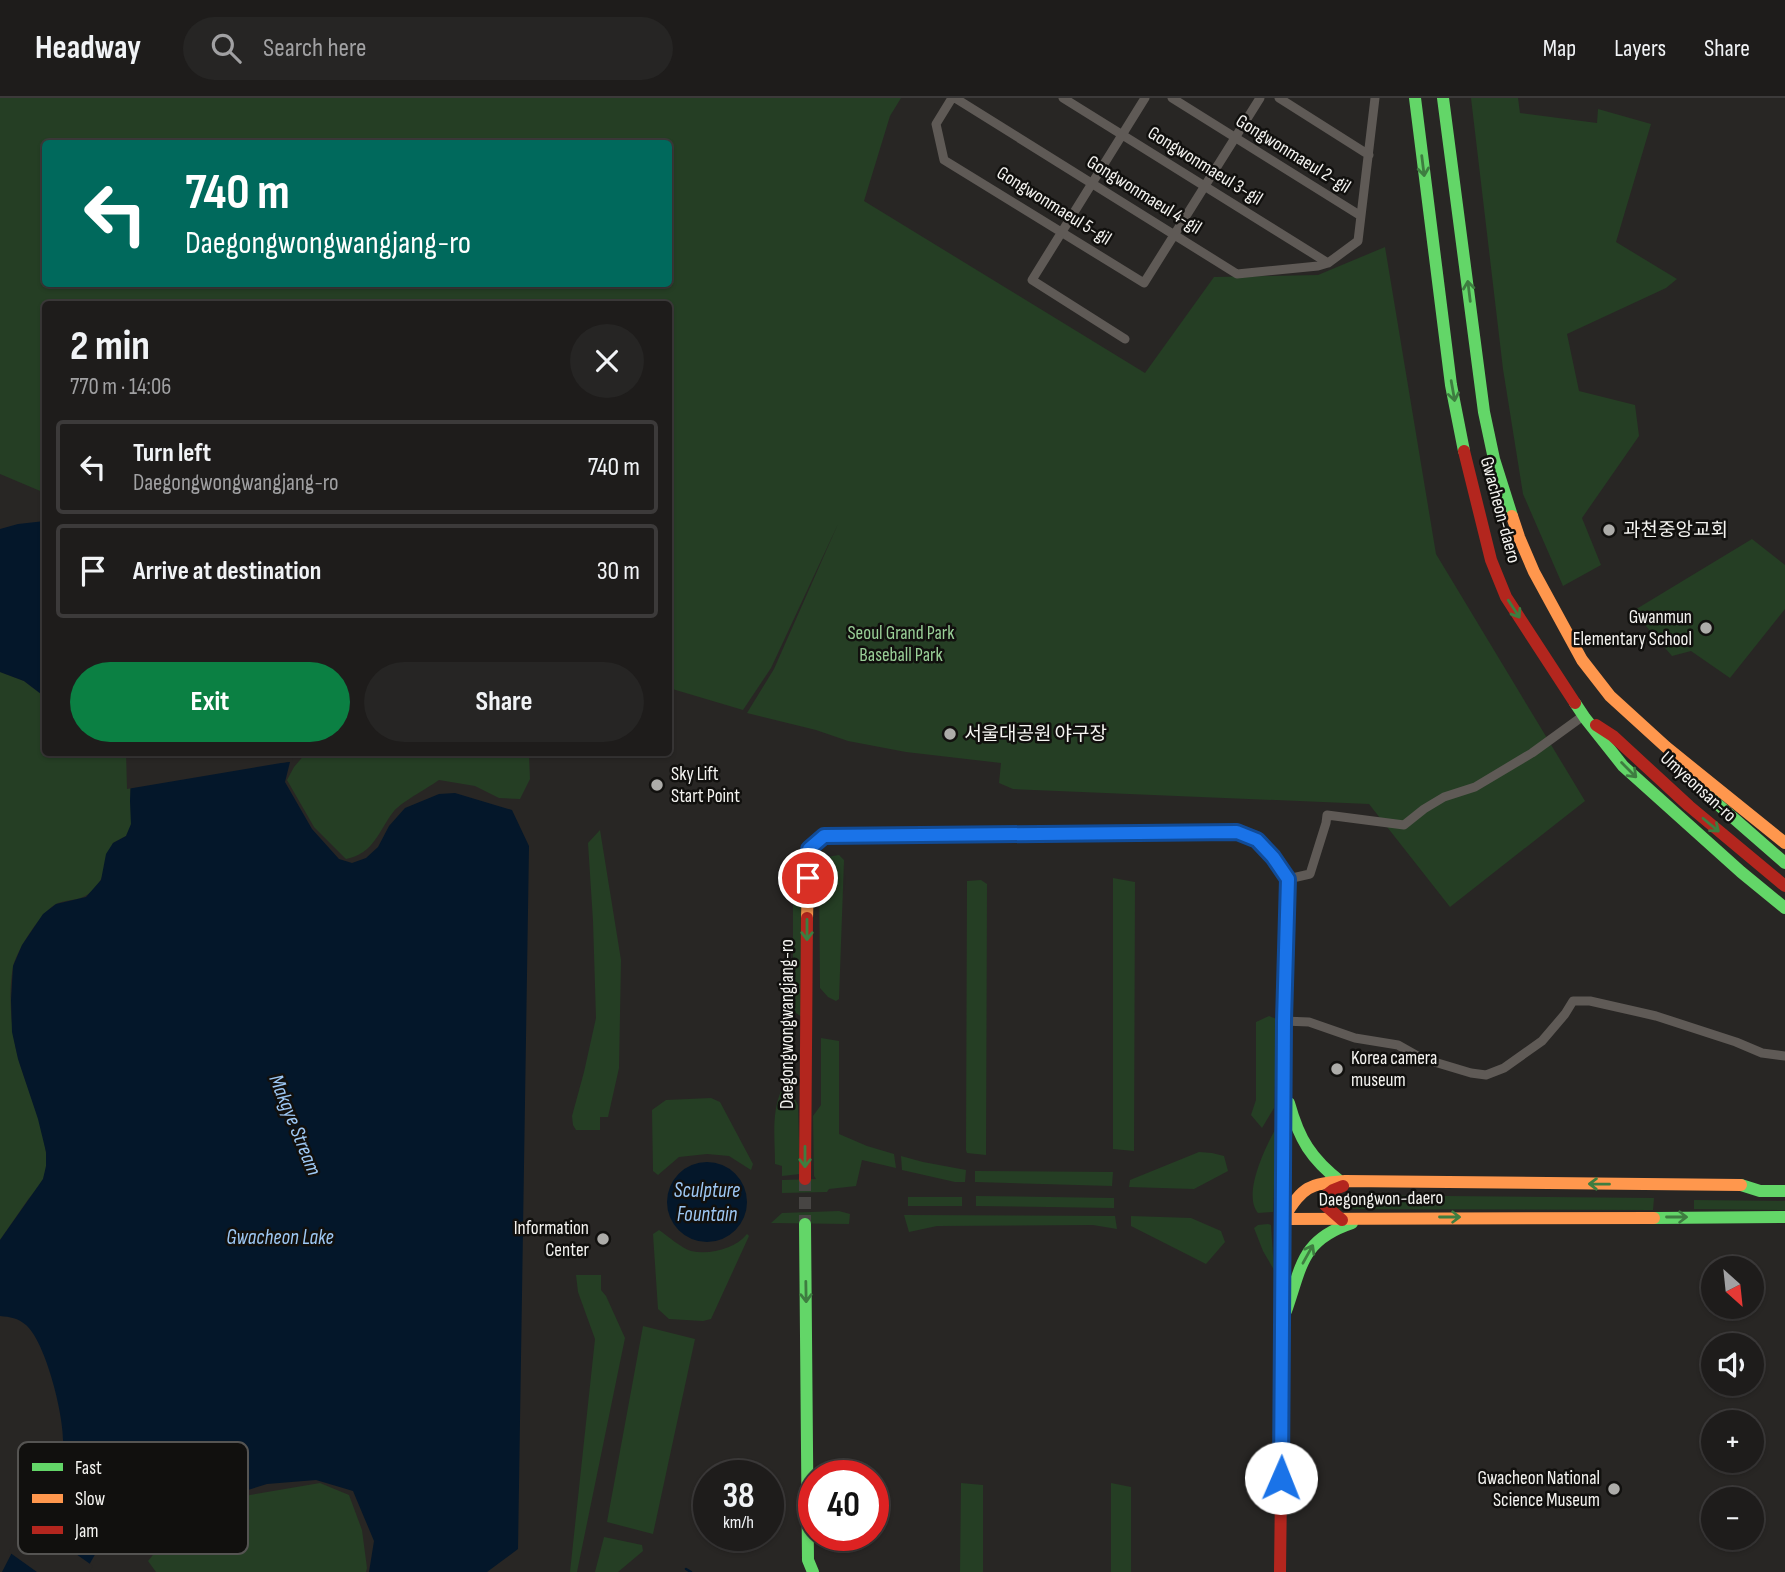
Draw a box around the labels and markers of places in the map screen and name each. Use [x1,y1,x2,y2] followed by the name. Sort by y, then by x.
[1623,519,1728,542] place label: 과천중앙교회
[1601,522,1617,538] marker: 과천중앙교회
[1573,606,1692,651] place label: Gwanmun Elementary School
[1698,620,1714,636] marker: Gwanmun Elementary School
[964,723,1107,746] place label: 서울대공원 야구장
[942,726,958,742] marker: 서울대공원 야구장
[671,763,740,808] place label: Sky Lift Start Point
[649,777,665,793] marker: Sky Lift Start Point
[778,848,838,908] pin
[1351,1047,1437,1092] place label: Korea camera museum
[1329,1061,1345,1077] marker: Korea camera museum
[514,1217,590,1262] place label: Information Center
[595,1231,611,1247] marker: Information Center
[1477,1467,1600,1512] place label: Gwacheon National Science Museum
[1606,1481,1622,1497] marker: Gwacheon National Science Museum

